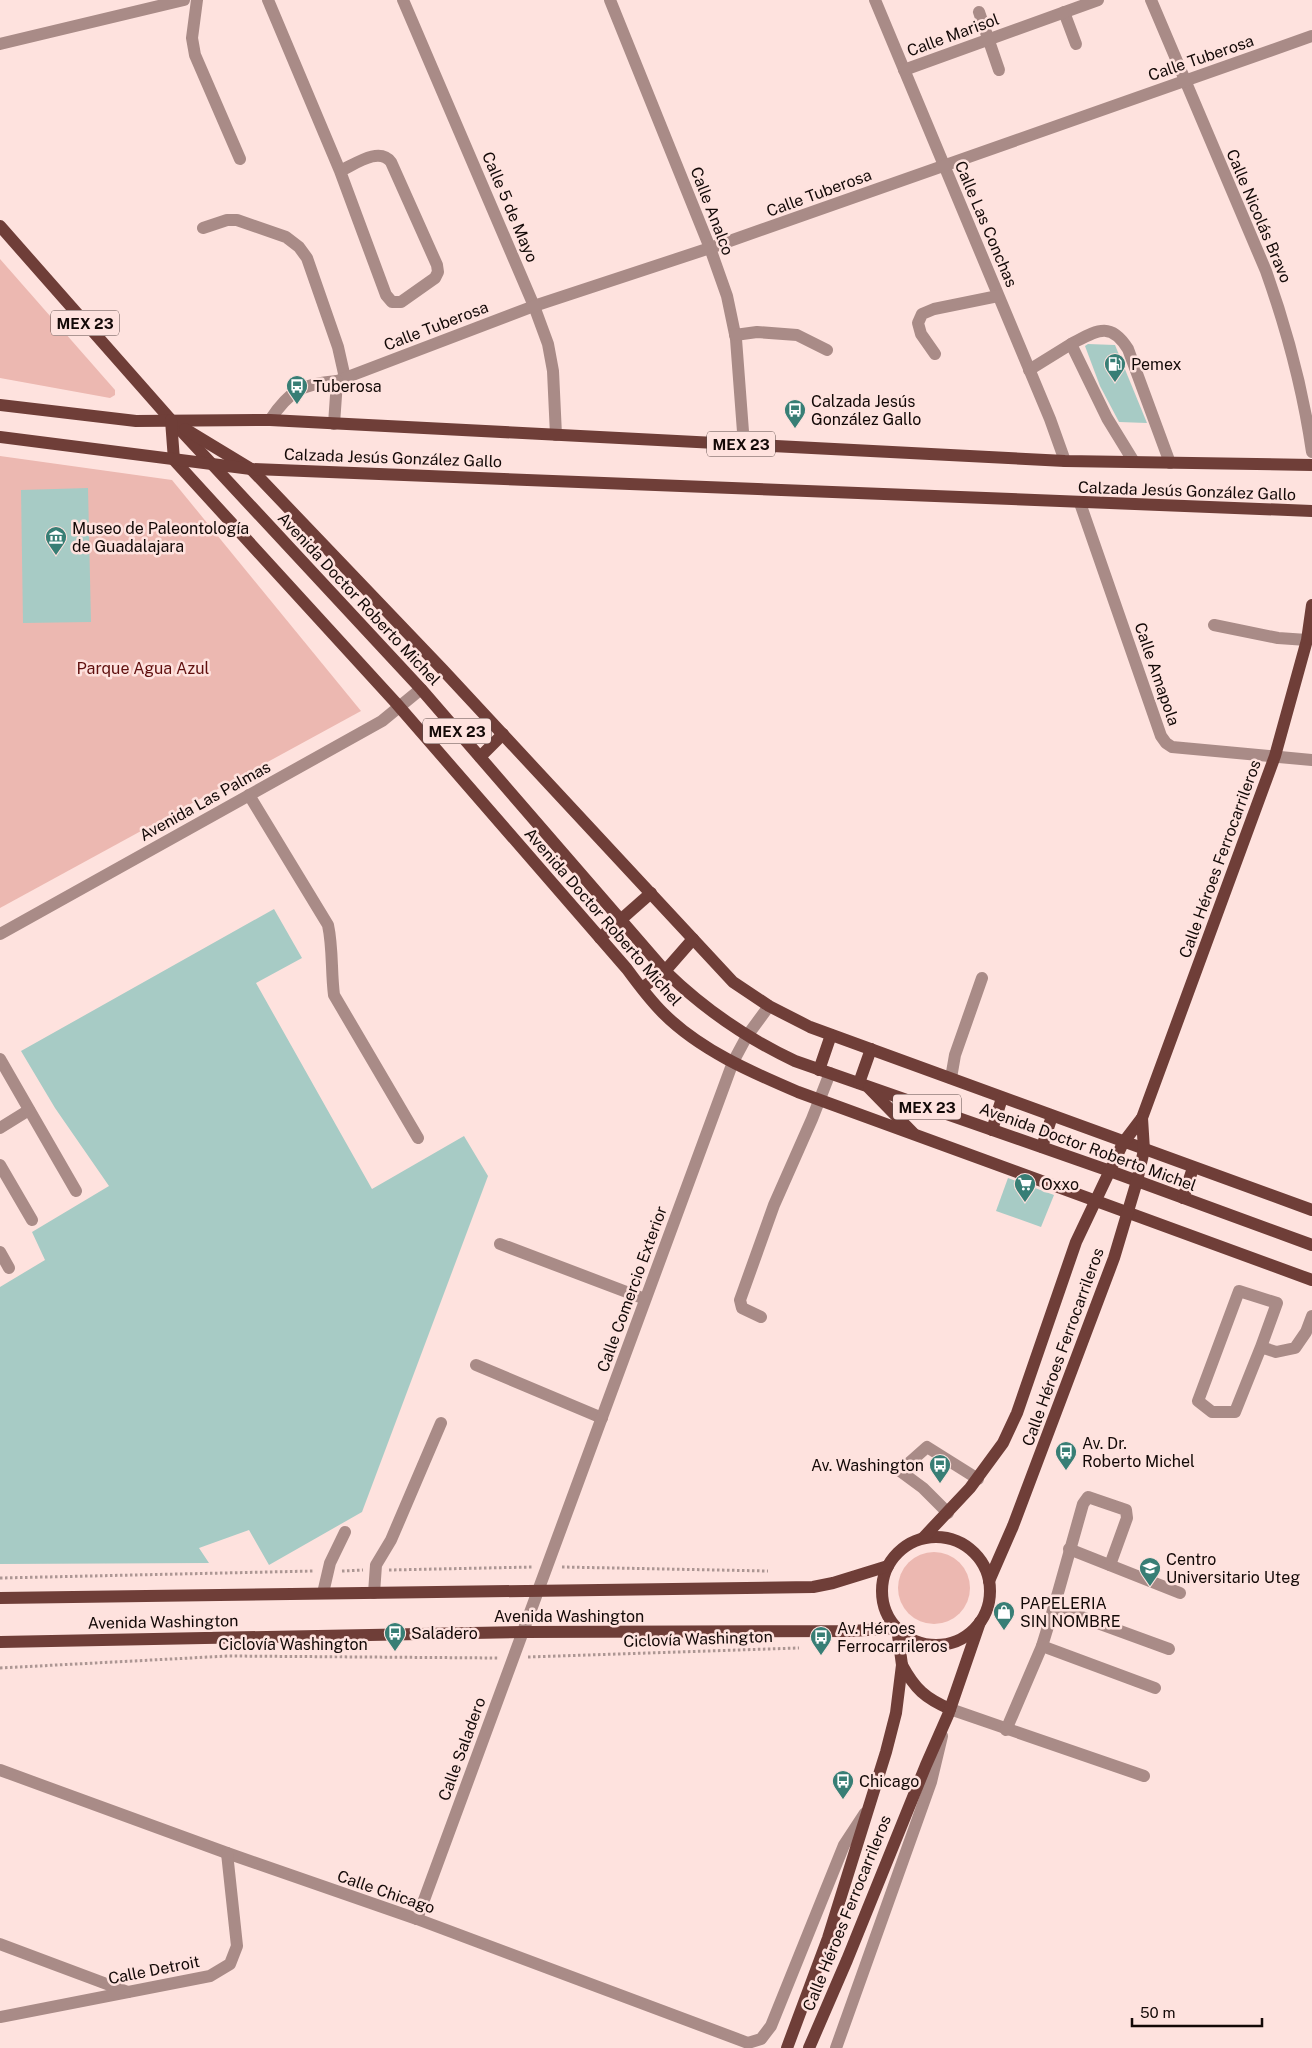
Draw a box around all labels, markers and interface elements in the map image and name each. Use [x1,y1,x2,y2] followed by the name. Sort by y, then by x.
[904,9,1002,60] street label: Calle Marisol
[1146,31,1256,85] street label: Calle Tuberosa
[1222,146,1296,286] street label: Calle Nicolás Bravo
[478,149,542,265] street label: Calle 5 de Mayo
[951,158,1021,290] street label: Calle Las Conchas
[686,164,738,258] street label: Calle Analco
[764,165,874,221] street label: Calle Tuberosa
[381,297,491,355] street label: Calle Tuberosa
[51,310,119,336] road number: MEX 23
[1103,352,1127,383] fuel station icon: Pemex
[1131,355,1181,374] place label: Pemex
[285,374,309,405] bus stop icon: Tuberosa
[313,377,382,396] place label: Tuberosa
[811,392,921,429] place label: Calzada Jesús González Gallo
[783,398,807,429] bus stop icon: Calzada Jesús González Gallo
[707,432,775,456] road number: MEX 23
[284,445,502,471] street label: Calzada Jesús González Gallo
[1078,478,1296,504] street label: Calzada Jesús González Gallo
[274,509,444,689] street label: Avenida Doctor Roberto Michel
[72,519,249,556] place label: Museo de Paleontología de Guadalajara
[44,525,68,556] museum icon: Museo de Paleontología de Guadalajara
[1130,620,1184,728] street label: Calle Amapola
[77,659,210,678] park label: Parque Agua Azul
[423,718,491,744] road number: MEX 23
[136,757,274,845] street label: Avenida Las Palmas
[1175,757,1265,961] street label: Calle Héroes Ferrocarrileros
[521,824,686,1010] street label: Avenida Doctor Roberto Michel
[893,1094,961,1120] road number: MEX 23
[977,1099,1199,1195] street label: Avenida Doctor Roberto Michel
[1013,1172,1037,1203] supermarket icon: Oxxo
[1041,1175,1079,1194] place label: Oxxo
[593,1203,671,1375] street label: Calle Comercio Exterior
[1018,1245,1108,1449] street label: Calle Héroes Ferrocarrileros
[1082,1434,1195,1471] place label: Av. Dr. Roberto Michel
[1054,1440,1078,1471] bus stop icon: Av. Dr. Roberto Michel
[928,1453,952,1484] bus stop icon: Av. Washington
[811,1456,924,1475] place label: Av. Washington
[1166,1550,1300,1587] place label: Centro Universitario Uteg
[1138,1556,1162,1587] school or university icon: Centro Universitario Uteg
[1020,1594,1121,1631] place label: PAPELERIA SIN NOMBRE
[992,1600,1016,1631] shop icon: PAPELERIA SIN NOMBRE
[494,1607,644,1626] street label: Avenida Washington
[87,1611,239,1633] street label: Avenida Washington
[837,1619,948,1656] place label: Av. Héroes Ferrocarrileros
[383,1621,407,1652] bus stop icon: Saladero
[411,1624,478,1643] place label: Saladero
[809,1625,833,1656] bus stop icon: Av. Héroes Ferrocarrileros
[623,1627,773,1651] street label: Ciclovía Washington
[218,1635,368,1654] street label: Ciclovía Washington
[435,1695,489,1803] street label: Calle Saladero
[831,1769,855,1800] bus stop icon: Chicago
[859,1772,919,1791] place label: Chicago
[799,1812,895,2014] street label: Calle Héroes Ferrocarrileros
[335,1866,437,1918] street label: Calle Chicago
[107,1952,201,1988] street label: Calle Detroit
[1132,1996,1262,2028] scale bar
[1140,2004,1175,2021] text: 50 m

